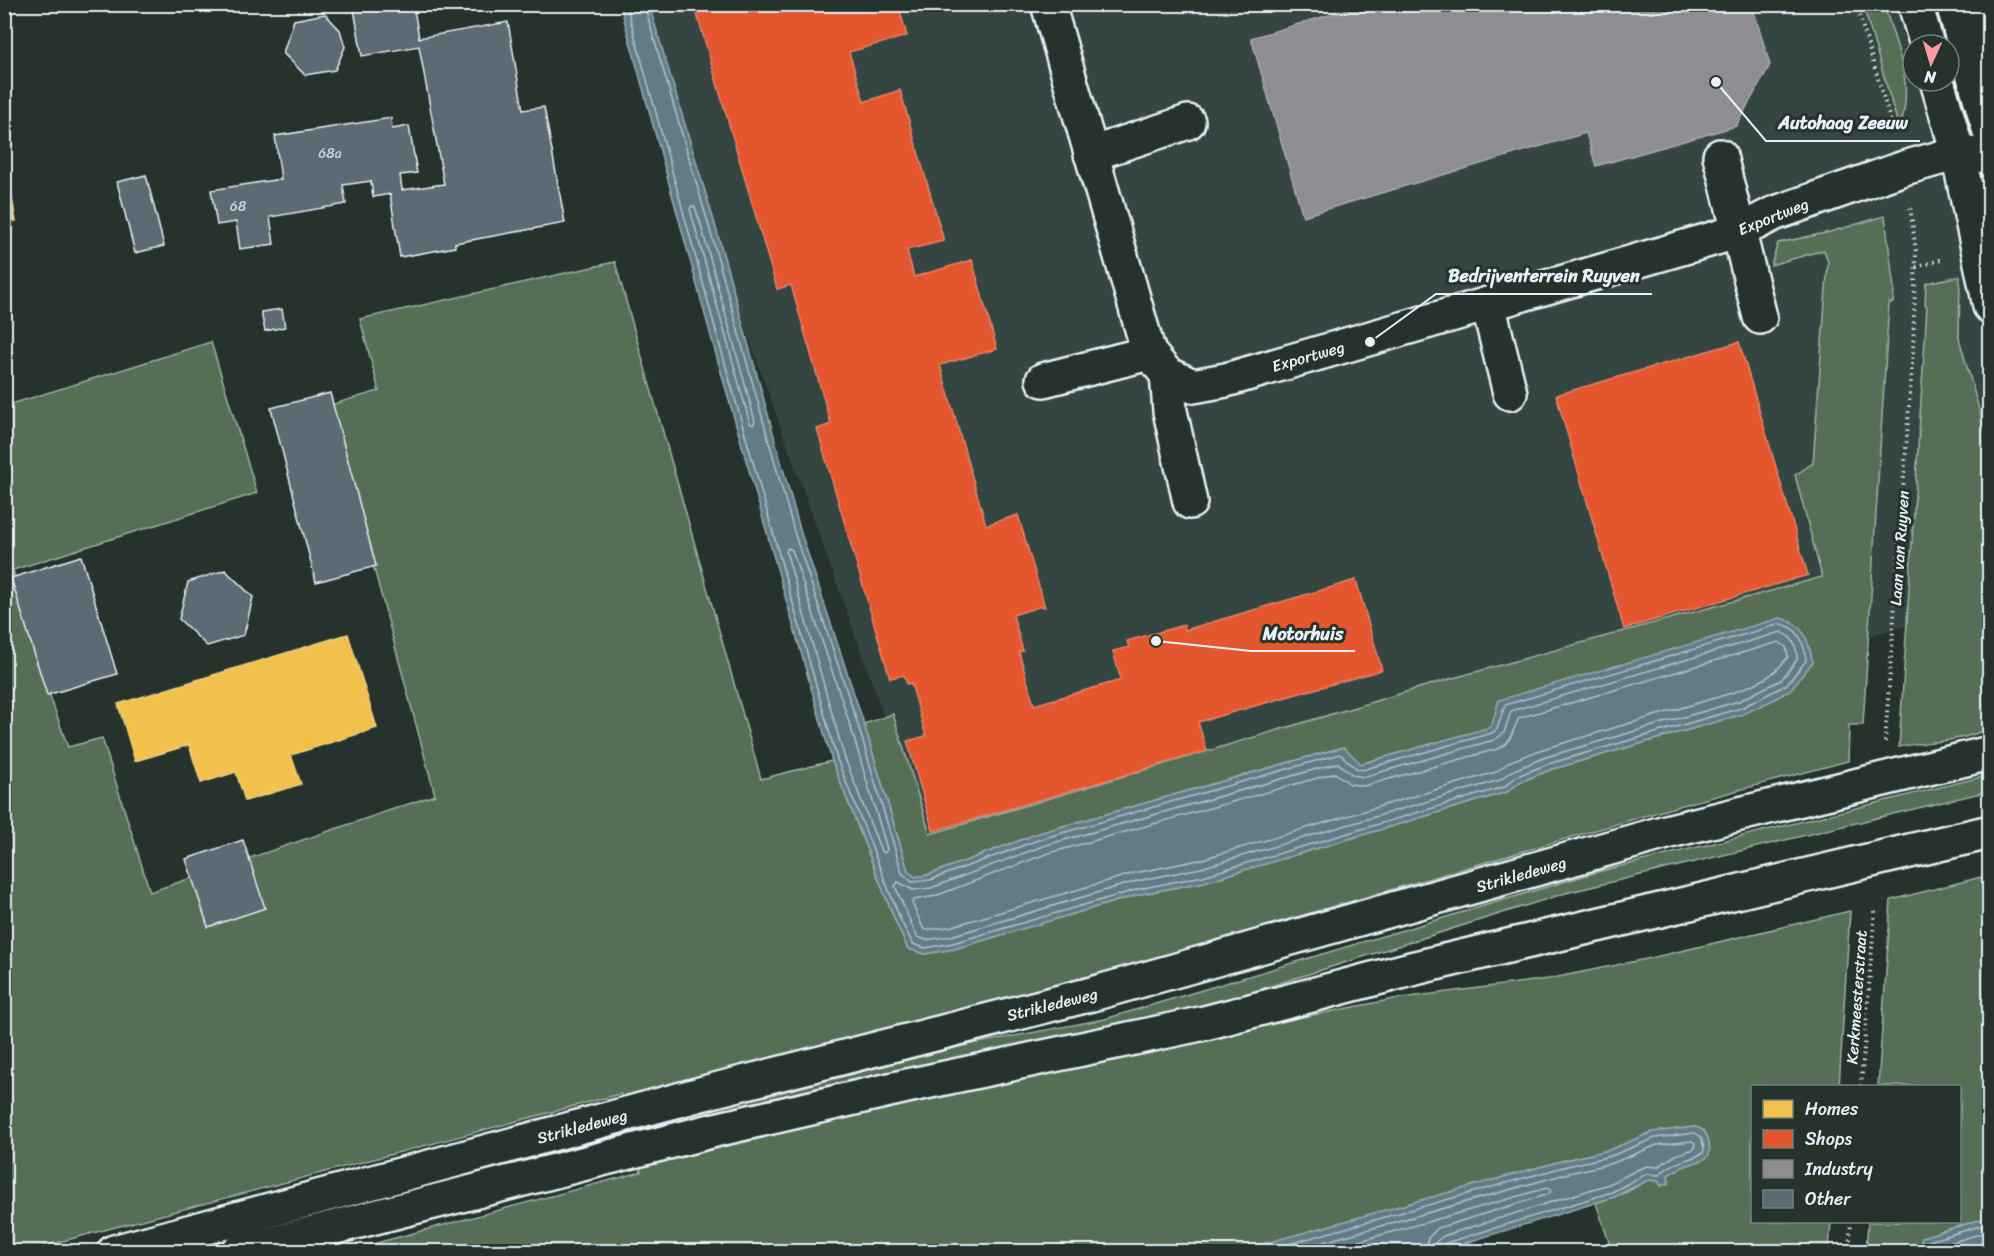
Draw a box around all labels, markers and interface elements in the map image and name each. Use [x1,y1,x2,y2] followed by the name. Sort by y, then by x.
[1901,33,1961,93] north arrow
[1923,63,1938,92] text: N
[1766,105,1920,141] callout: Autohaag Zeeuw
[1777,107,1908,139] text: Autohaag Zeeuw
[318,141,342,166] house number: 68a
[1733,189,1813,244] street label: Exportweg
[230,194,247,219] house number: 68
[1436,258,1652,294] callout: Bedrijventerrein Ruyven
[1448,260,1640,292] text: Bedrijventerrein Ruyven
[1268,332,1348,381] street label: Exportweg
[1881,489,1918,607] street label: Laan van Ruyven
[1251,615,1355,651] callout: Motorhuis
[1262,618,1344,650] text: Motorhuis
[1473,848,1570,901] street label: Strikledeweg
[1837,929,1876,1065] street label: Kerkmeesterstraat
[1004,979,1101,1030] street label: Strikledeweg
[1751,1085,1961,1223] legend
[1805,1093,1859,1125] text: Homes
[534,1100,631,1152] street label: Strikledeweg
[1805,1123,1852,1155] text: Shops
[1804,1153,1874,1185] text: Industry
[1805,1183,1852,1215] text: Other

